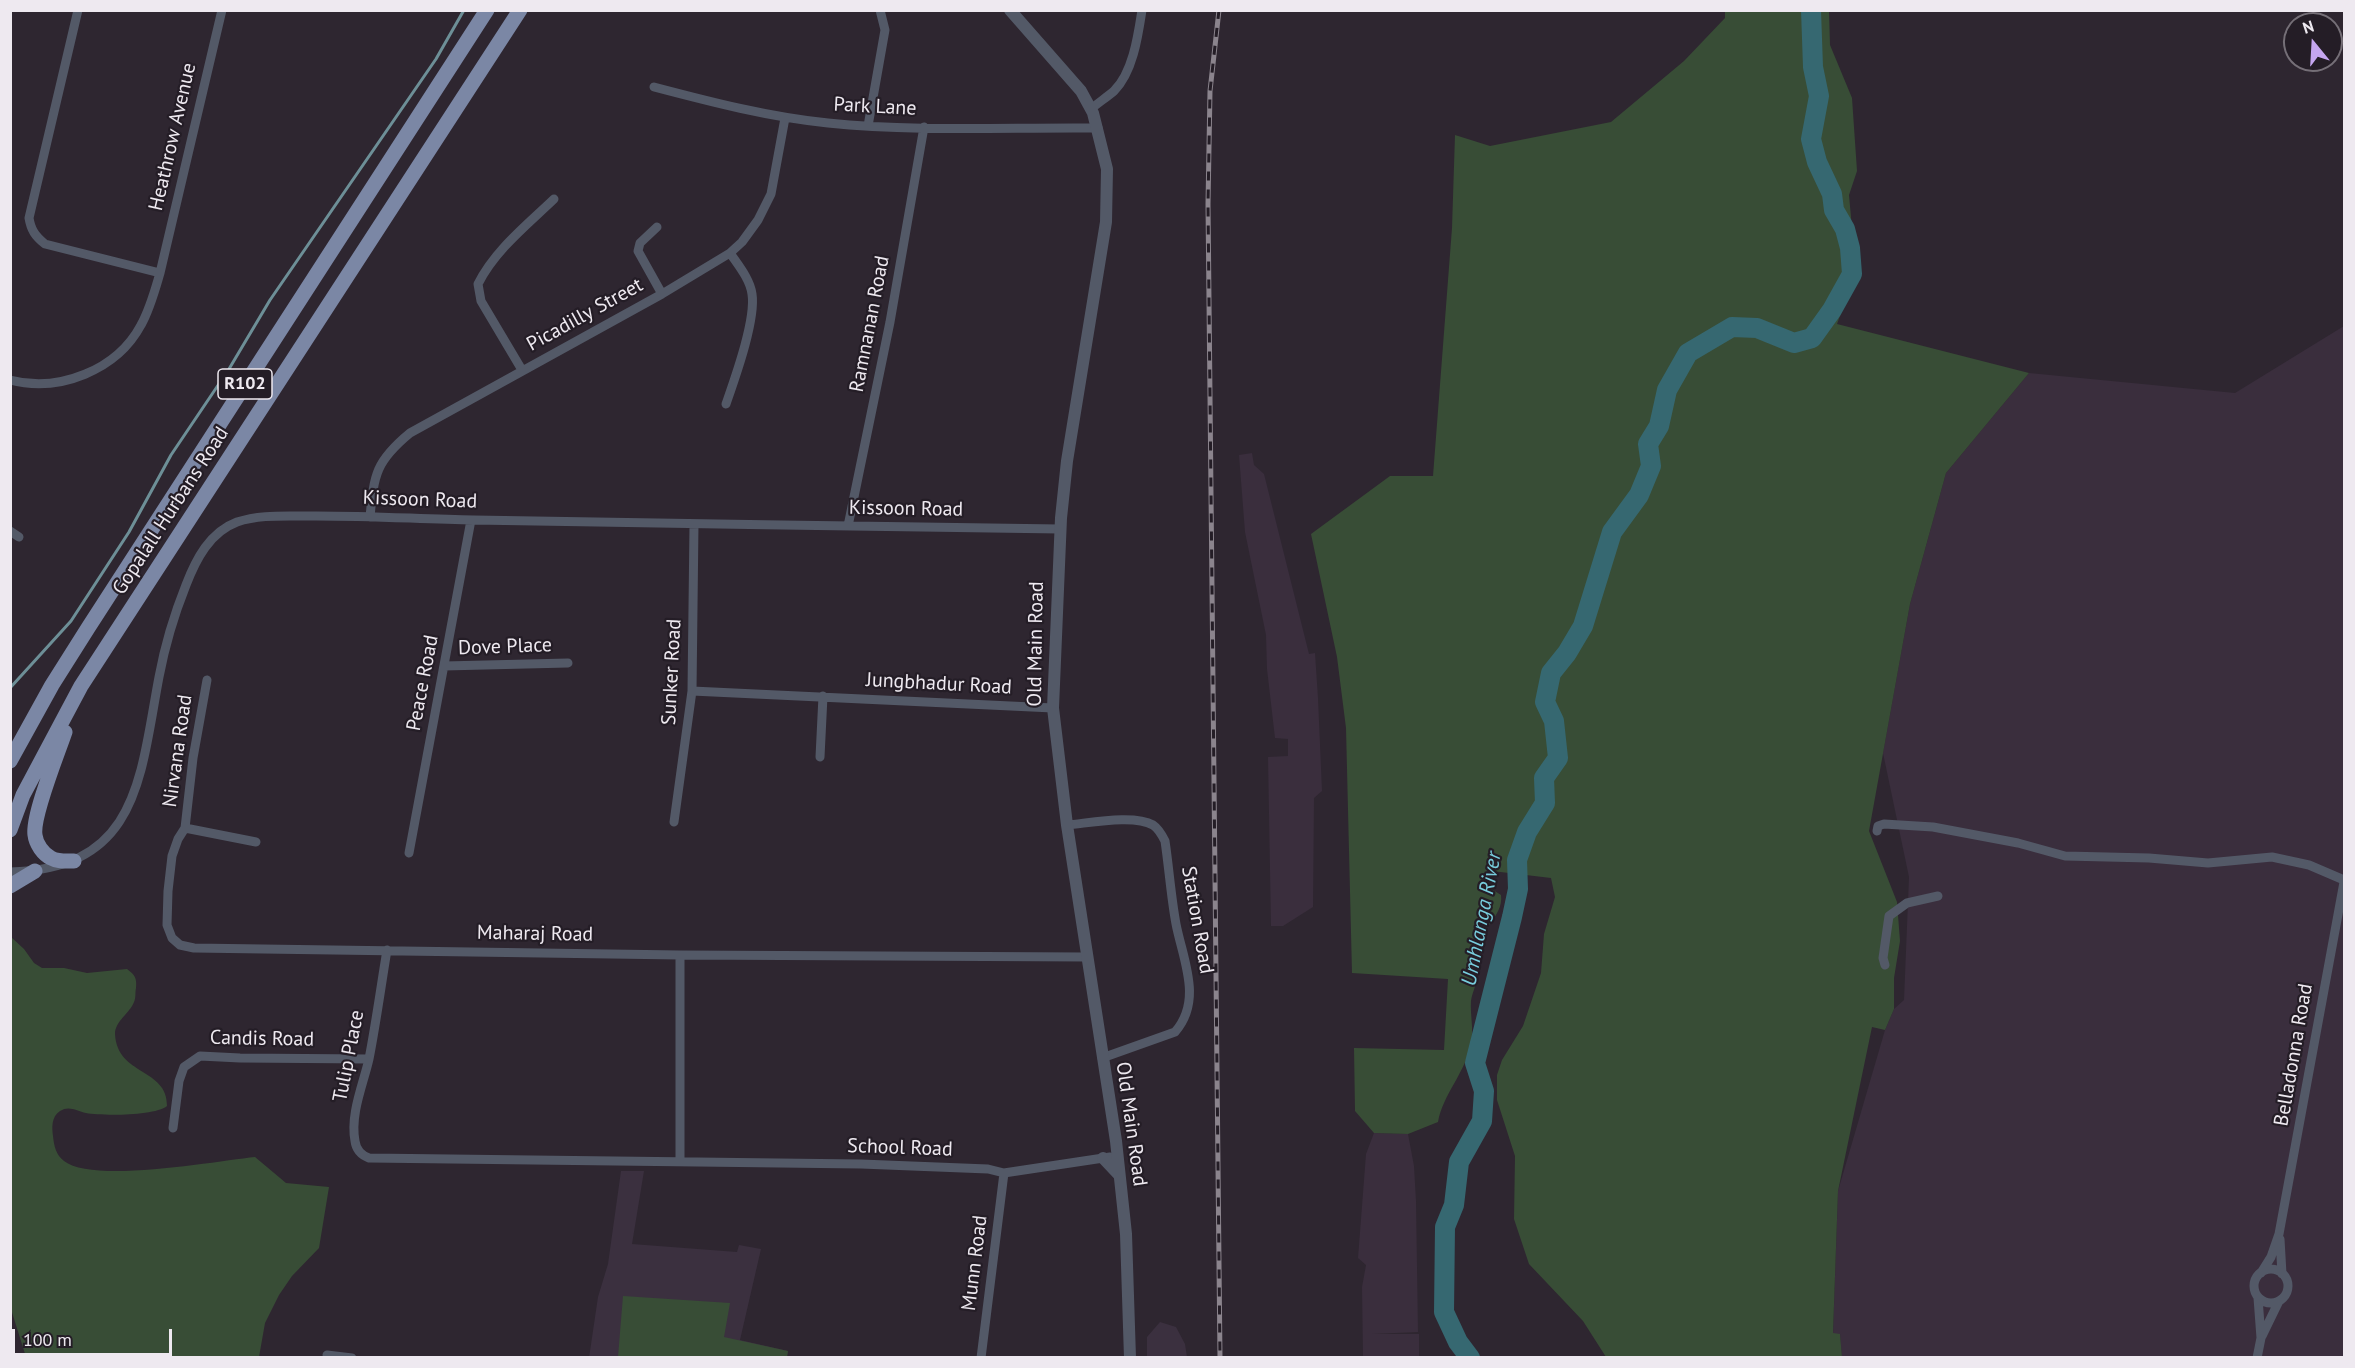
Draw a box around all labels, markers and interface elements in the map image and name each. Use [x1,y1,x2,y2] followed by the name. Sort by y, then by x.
[2283,12,2343,72] north arrow
[2300,16,2316,38] text: N
[144,61,202,213] street label: Heathrow Avenue
[833,93,917,121] street label: Park Lane
[845,254,895,394] street label: Ramnanan Road
[523,273,647,357] street label: Picadilly Street
[218,369,272,399] road number: R102
[108,423,234,599] street label: Gopalall Hurbans Road
[362,486,478,514] street label: Kissoon Road
[849,496,963,522] street label: Kissoon Road
[1023,581,1049,707] street label: Old Main Road
[657,618,687,726] street label: Sunker Road
[402,633,444,733] street label: Peace Road
[458,633,552,661] street label: Dove Place
[865,668,1013,700] street label: Jungbhadur Road
[158,693,198,809] street label: Nirvana Road
[1457,850,1507,988] water label: Umhlanga River
[1176,864,1218,976] street label: Station Road
[477,921,593,947] street label: Maharaj Road
[2270,982,2318,1128] street label: Belladonna Road
[328,1008,370,1104] street label: Tulip Place
[210,1026,314,1052] street label: Candis Road
[1110,1060,1152,1188] street label: Old Main Road
[847,1134,953,1162] street label: School Road
[957,1214,993,1312] street label: Munn Road
[15,1317,176,1355] scale bar
[23,1328,72,1351] text: 100 m

